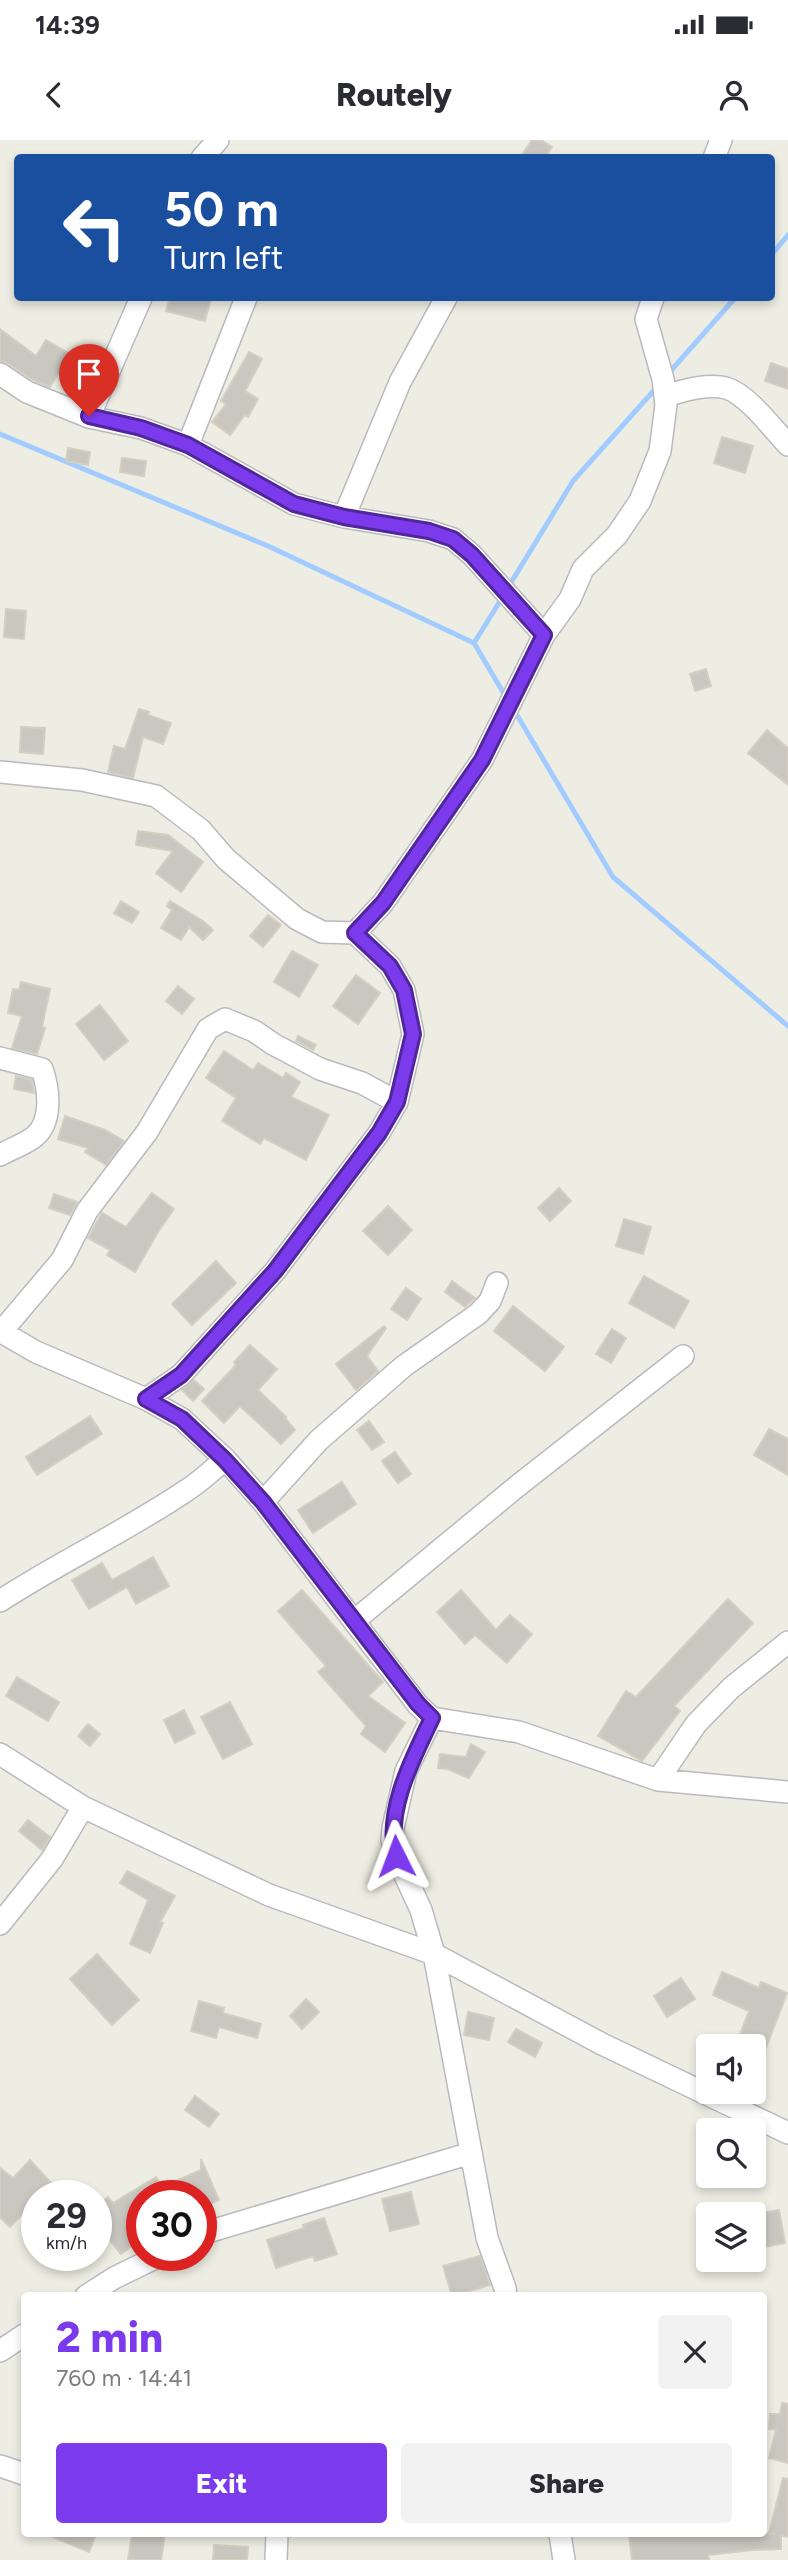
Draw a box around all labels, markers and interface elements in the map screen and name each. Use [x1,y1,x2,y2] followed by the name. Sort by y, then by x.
[35,9,100,41] text: 14:39
[35,76,73,114] icon: back
[336,76,452,114] text: Routely
[715,76,753,114] icon: person
[164,179,279,238] text: 50 m
[49,182,140,273] icon: left
[164,239,283,277] text: Turn left
[59,344,119,416] pin
[70,355,108,393] icon: arrive
[359,1819,433,1893] position arrow
[696,2034,766,2272] map controls
[696,2034,766,2104] button: sound
[696,2118,766,2188] button: search
[126,2180,217,2271] speed limit sign: 30
[46,2195,87,2237] text: 29
[696,2202,766,2272] button: layers
[46,2232,87,2254] text: km/h
[56,2312,163,2363] text: 2 min
[658,2315,732,2389] button: close
[56,2364,192,2392] text: 760 m · 14:41
[56,2443,387,2523] button: Exit
[401,2443,732,2523] button: Share

